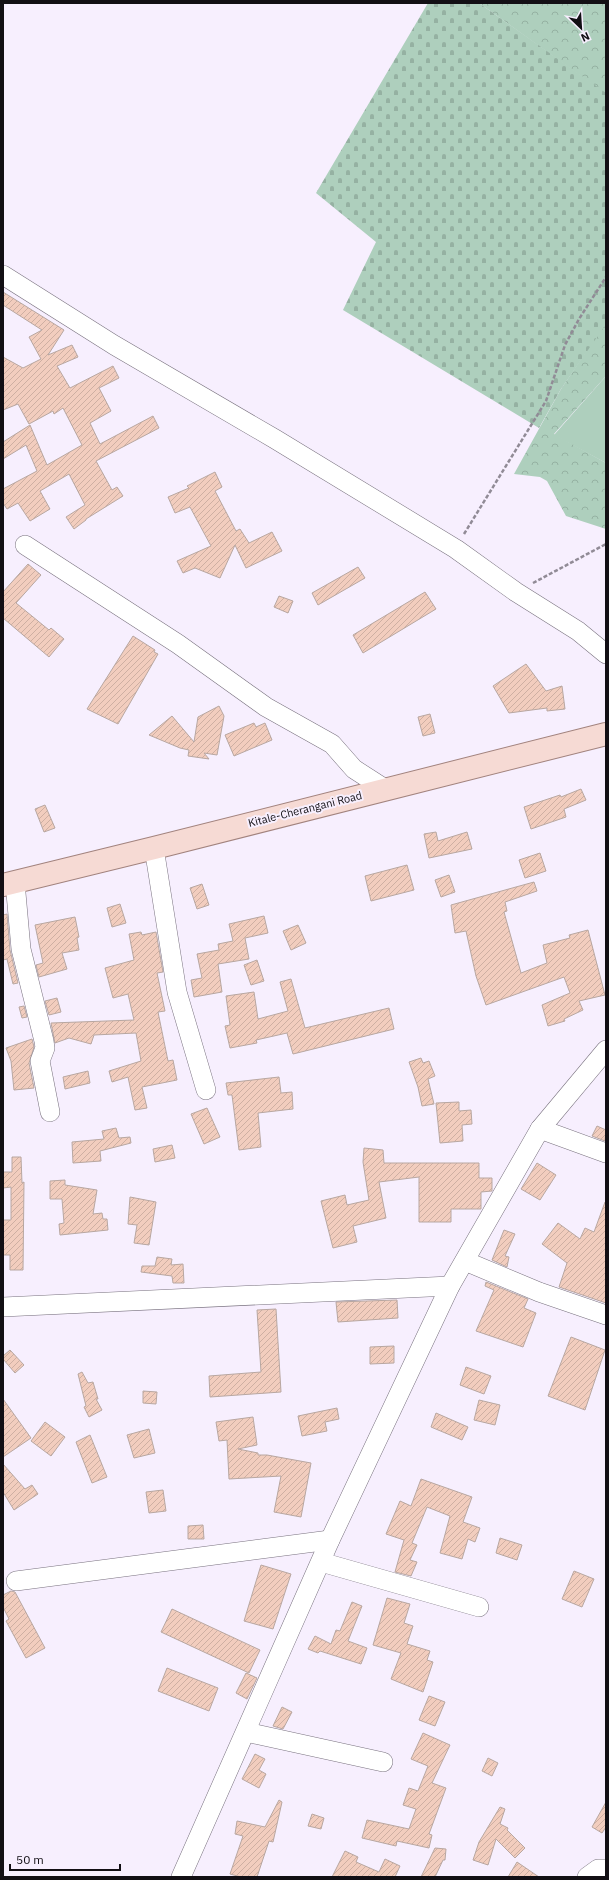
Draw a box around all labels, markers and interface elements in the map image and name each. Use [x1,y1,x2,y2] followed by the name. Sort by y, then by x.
[561,8,601,48] north arrow
[579,29,592,45] text: N
[247,788,363,830] street label: Kitale-Cherangani Road
[10,1846,120,1872] scale bar
[16,1852,44,1867] text: 50 m

